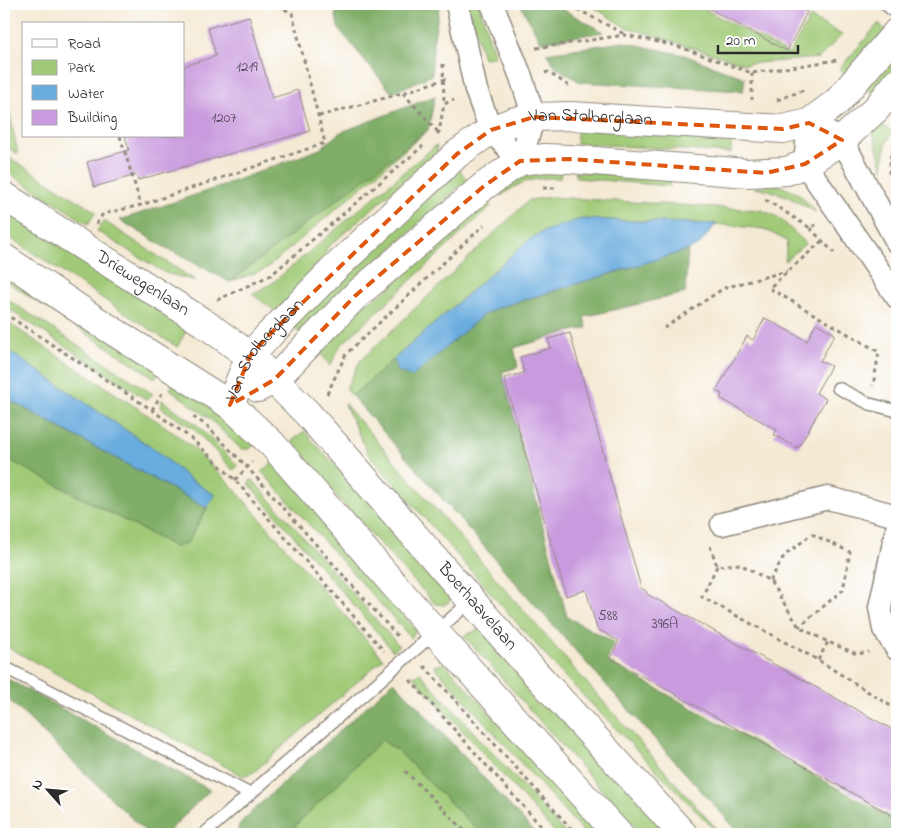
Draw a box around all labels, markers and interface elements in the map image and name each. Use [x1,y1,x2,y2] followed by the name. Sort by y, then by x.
[22,22,185,138] legend
[718,22,798,54] scale bar
[726,30,756,52] text: 20 m
[68,33,101,55] text: Road
[236,56,258,78] house number: 1219
[68,57,96,79] text: Park
[68,83,104,105] text: Water
[526,103,653,134] street label: Van Stolberglaan
[67,107,117,130] text: Building
[212,107,236,129] house number: 1207
[90,244,194,323] street label: Driewegenlaan
[219,293,311,407] street label: Van Stolberglaan
[430,556,523,657] street label: Boerhaavelaan
[598,605,618,627] house number: 588
[652,613,678,635] house number: 396A
[22,766,72,816] north arrow
[26,776,49,794] text: N

